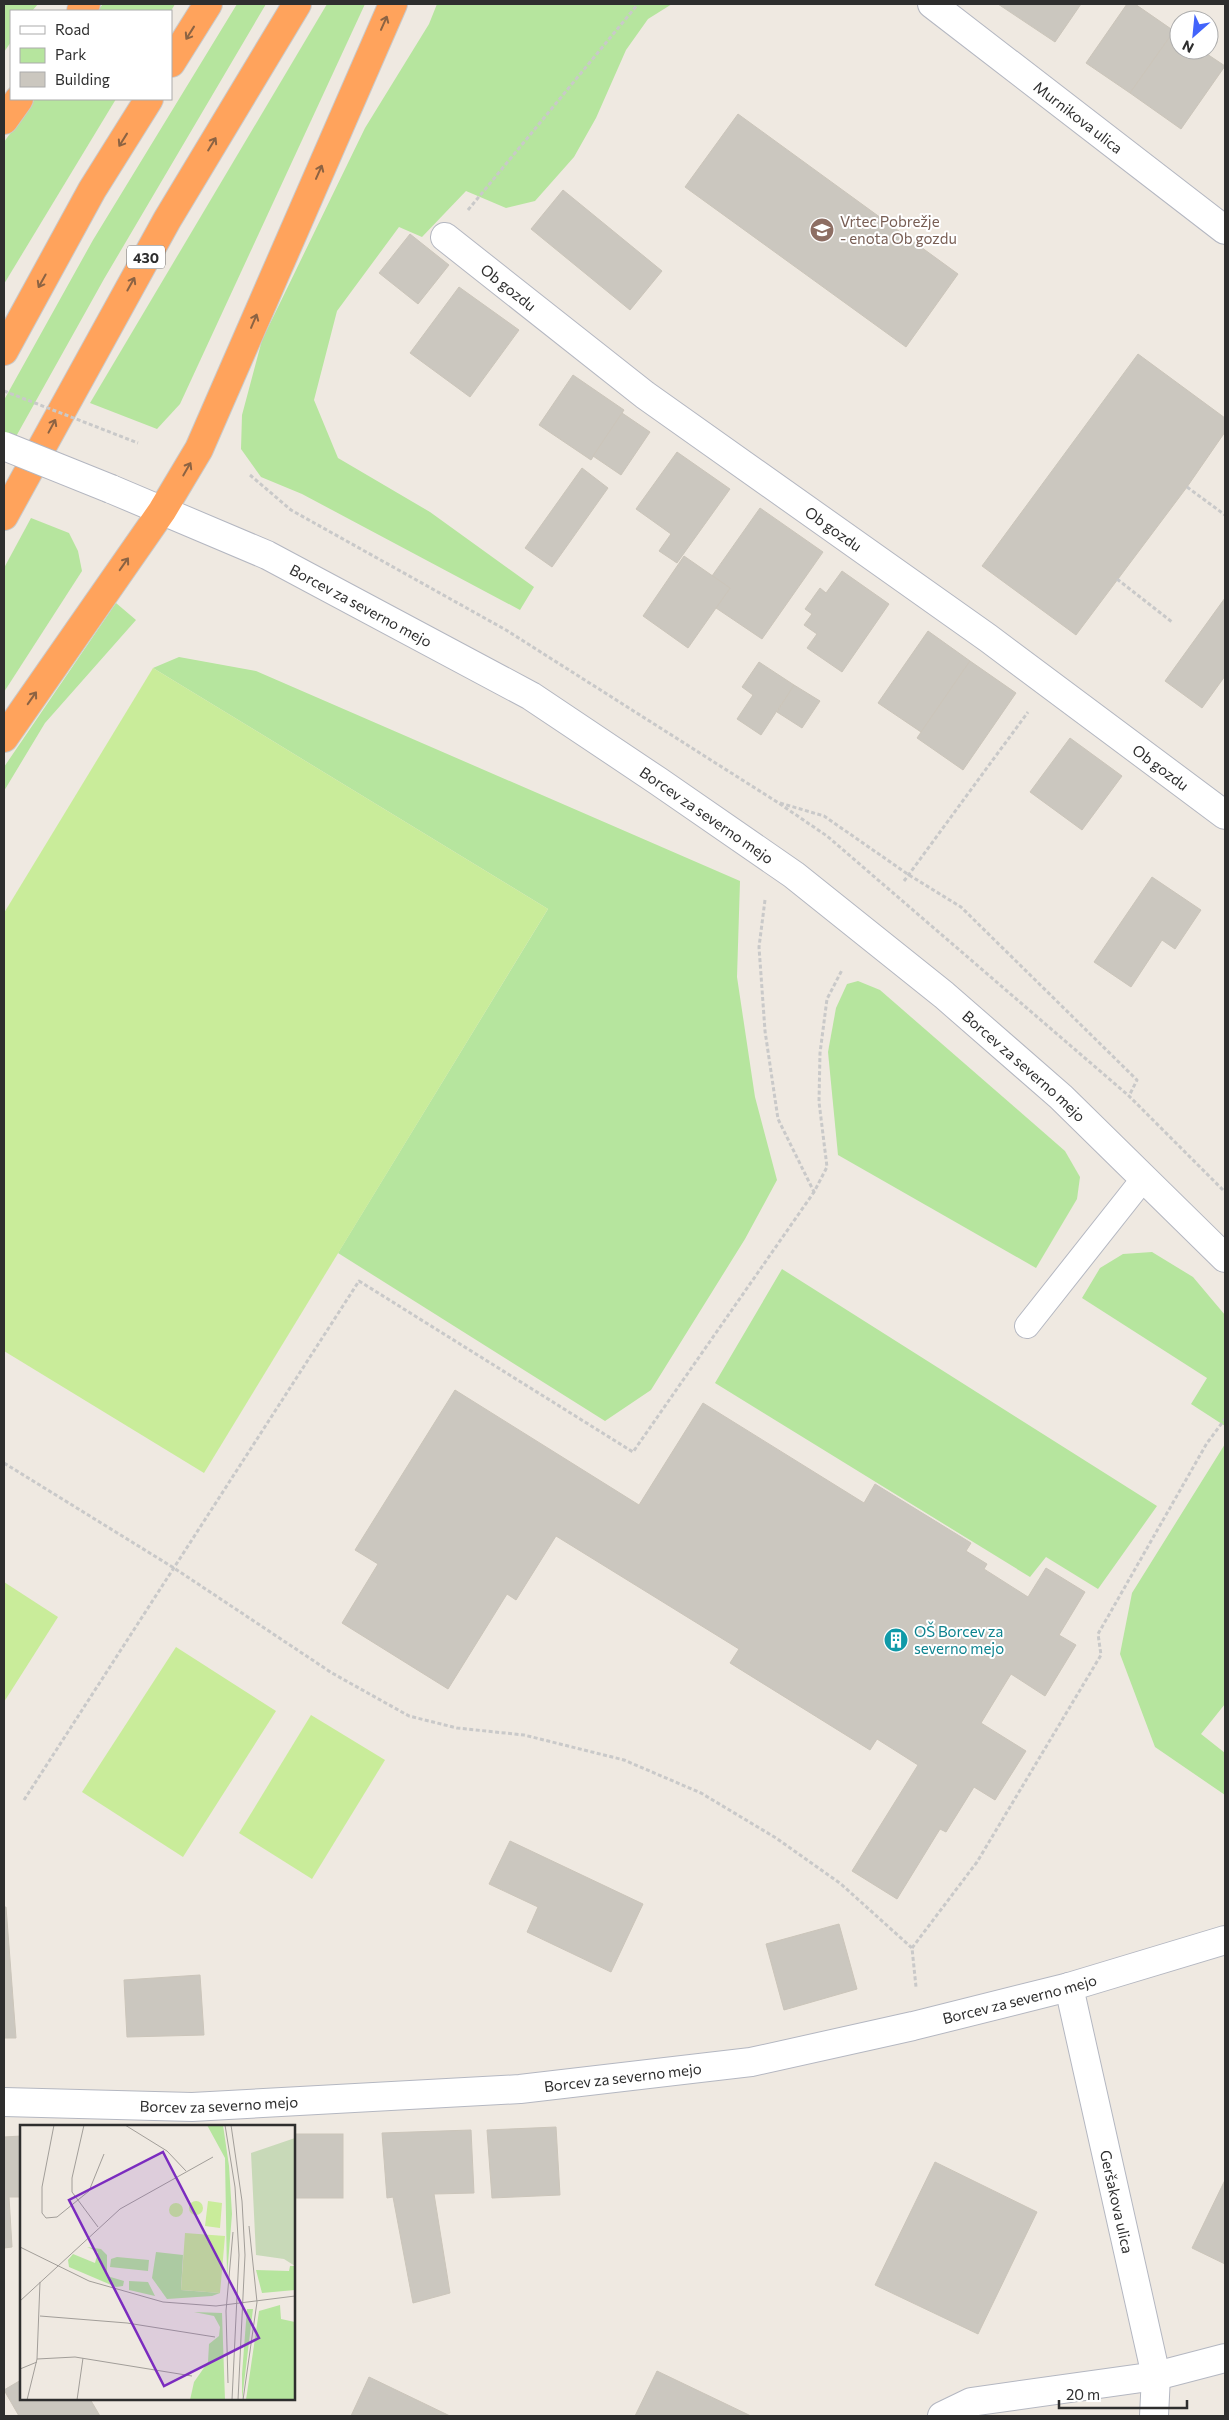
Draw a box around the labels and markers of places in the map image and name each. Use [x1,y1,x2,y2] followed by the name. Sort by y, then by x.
[840,212,957,247] place label: Vrtec Pobrežje - enota Ob gozdu
[809,217,835,243] school or university icon: Vrtec Pobrežje - enota Ob gozdu
[914,1621,1004,1657] place label: OŠ Borcev za severno mejo
[883,1627,909,1653] building icon: OŠ Borcev za severno mejo

